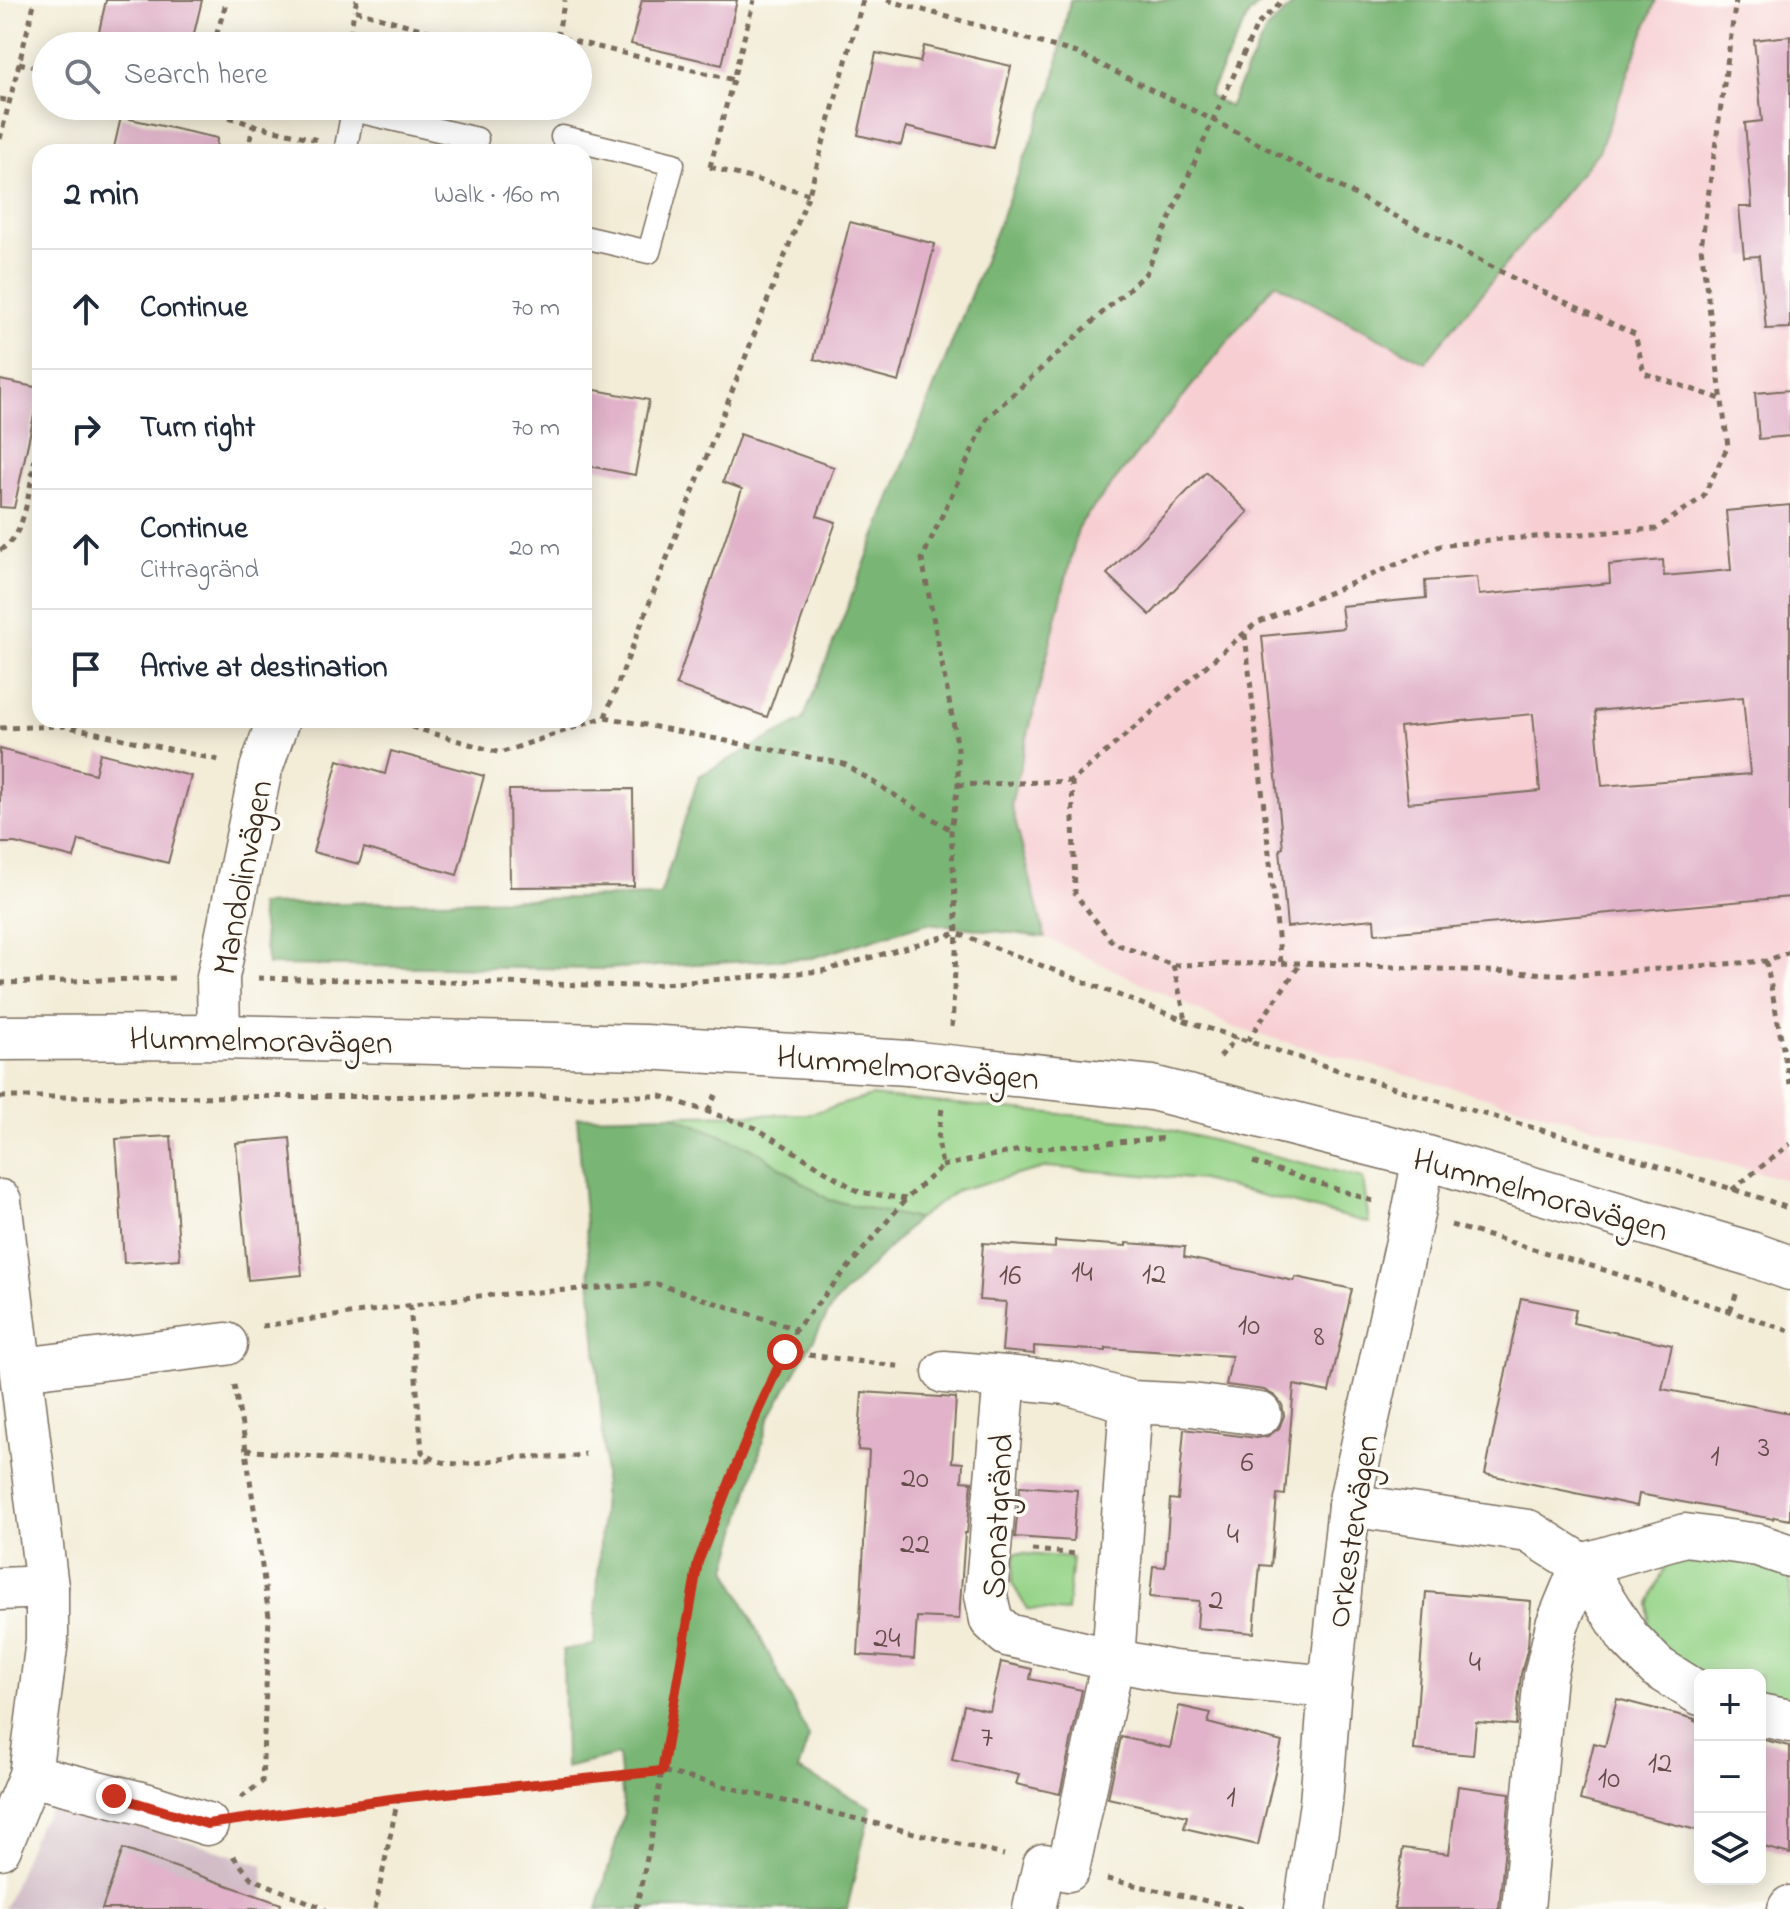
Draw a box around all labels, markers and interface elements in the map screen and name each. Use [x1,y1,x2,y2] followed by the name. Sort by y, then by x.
[32,32,592,120] search box
[60,54,104,98] icon: search
[124,54,268,98] text: Search here
[64,171,139,221] text: 2 min
[434,177,560,215] text: Walk · 160 m
[64,287,108,331] icon: ahead
[140,287,248,331] text: Continue
[511,290,560,328] text: 70 m
[64,407,108,451] icon: right
[140,407,255,451] text: Turn right
[511,410,560,448] text: 70 m
[140,508,248,552] text: Continue
[64,527,108,571] icon: ahead
[509,530,560,568] text: 20 m
[140,552,259,590] text: Cittragränd
[64,647,108,691] icon: arrive
[140,647,388,691] text: Arrive at destination
[202,776,288,980] street label: Mandolinvägen
[129,1016,393,1070] street label: Hummelmoravägen
[774,1034,1041,1106] street label: Hummelmoravägen
[1406,1137,1673,1257] street label: Hummelmoravägen
[1071,1252,1093,1296] house number: 14
[1142,1254,1166,1298] house number: 12
[999,1255,1021,1299] house number: 16
[1238,1305,1260,1349] house number: 10
[1313,1316,1325,1360] house number: 8
[767,1334,803,1370] route start
[1758,1427,1770,1471] house number: 3
[1315,1431,1395,1632] street label: Orkestervägen
[971,1433,1029,1600] street label: Sonatgränd
[1710,1436,1720,1480] house number: 1
[1240,1442,1254,1486] house number: 6
[901,1458,929,1502] house number: 20
[1227,1514,1239,1558] house number: 4
[900,1524,930,1568] house number: 22
[1209,1580,1224,1624] house number: 2
[873,1618,901,1662] house number: 24
[1469,1642,1481,1686] house number: 4
[1694,1669,1766,1885] map controls
[1694,1669,1766,1741] button: +
[981,1717,993,1761] house number: 7
[1694,1741,1766,1813] button: −
[1648,1743,1672,1787] house number: 12
[1598,1758,1620,1802] house number: 10
[1226,1777,1236,1821] house number: 1
[96,1778,132,1814] route end
[1694,1813,1766,1885] button: layers

